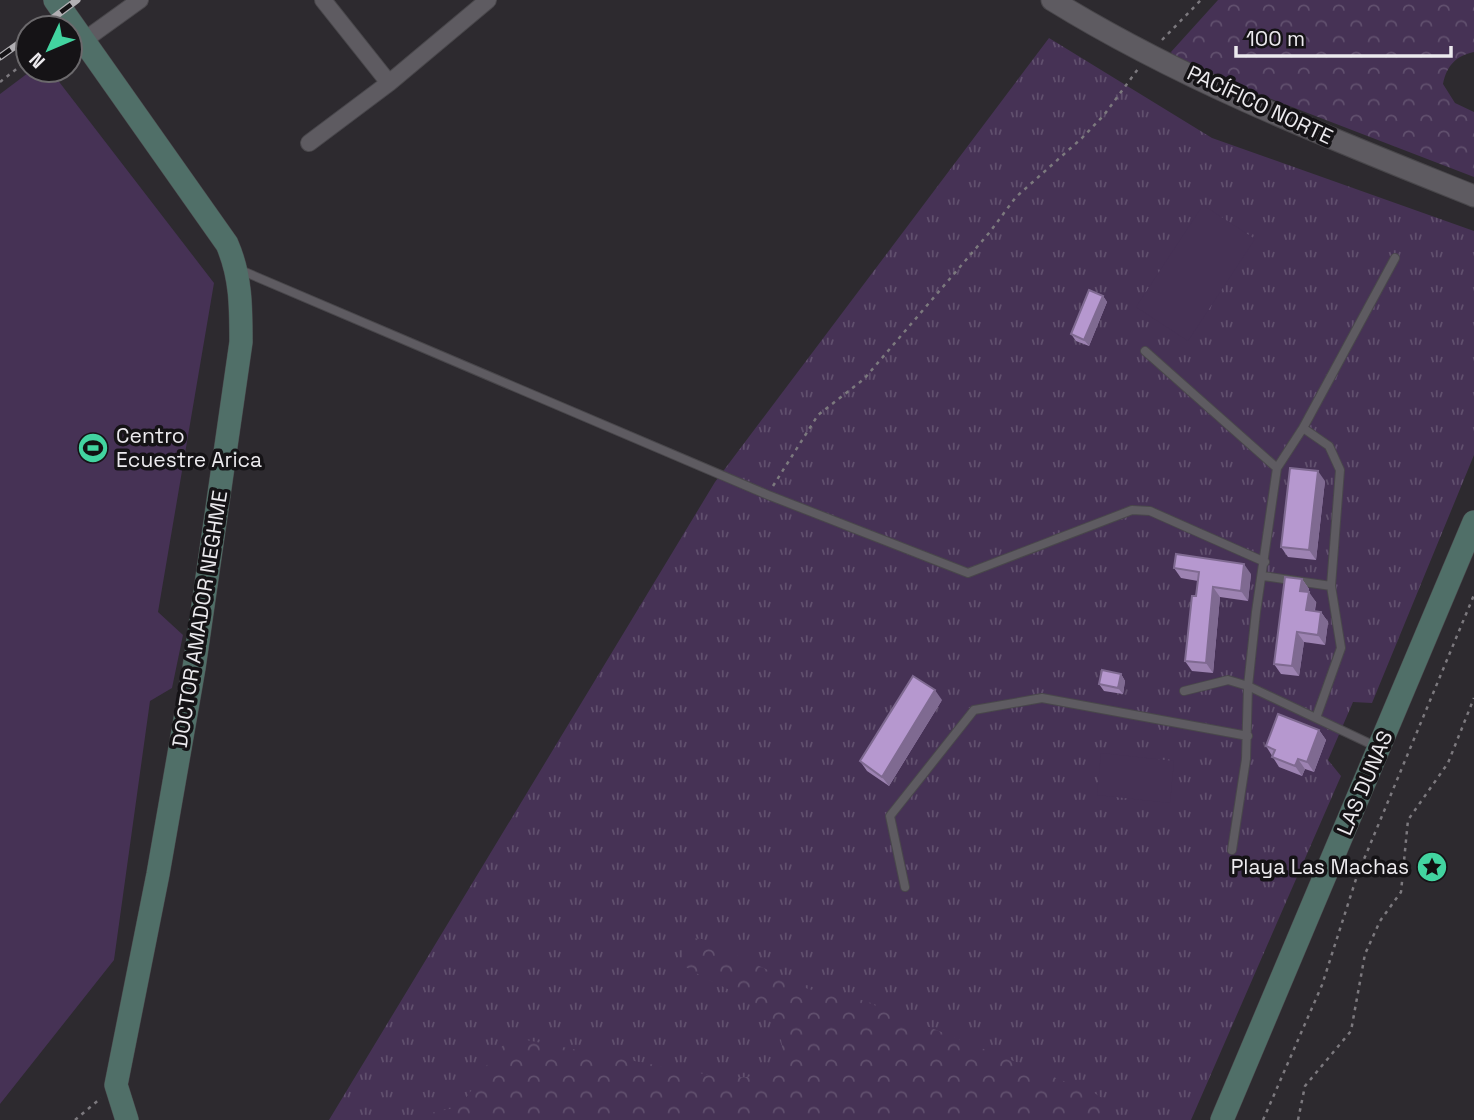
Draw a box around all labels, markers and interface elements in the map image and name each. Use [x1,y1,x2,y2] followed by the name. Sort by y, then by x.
[14,14,84,84] north arrow
[1236,14,1451,58] scale bar
[1246,25,1305,52] text: 100 m
[24,47,51,74] text: N
[1183,59,1337,150] street label: PACÍFICO NORTE
[116,422,262,473] place label: Centro Ecuestre Arica
[76,431,110,465] sports icon: Centro Ecuestre Arica
[166,488,233,749] street label: DOCTOR AMADOR NEGHME
[1330,727,1399,839] street label: LAS DUNAS
[1415,850,1449,884] place icon: Playa Las Machas
[1231,853,1409,880] place label: Playa Las Machas

